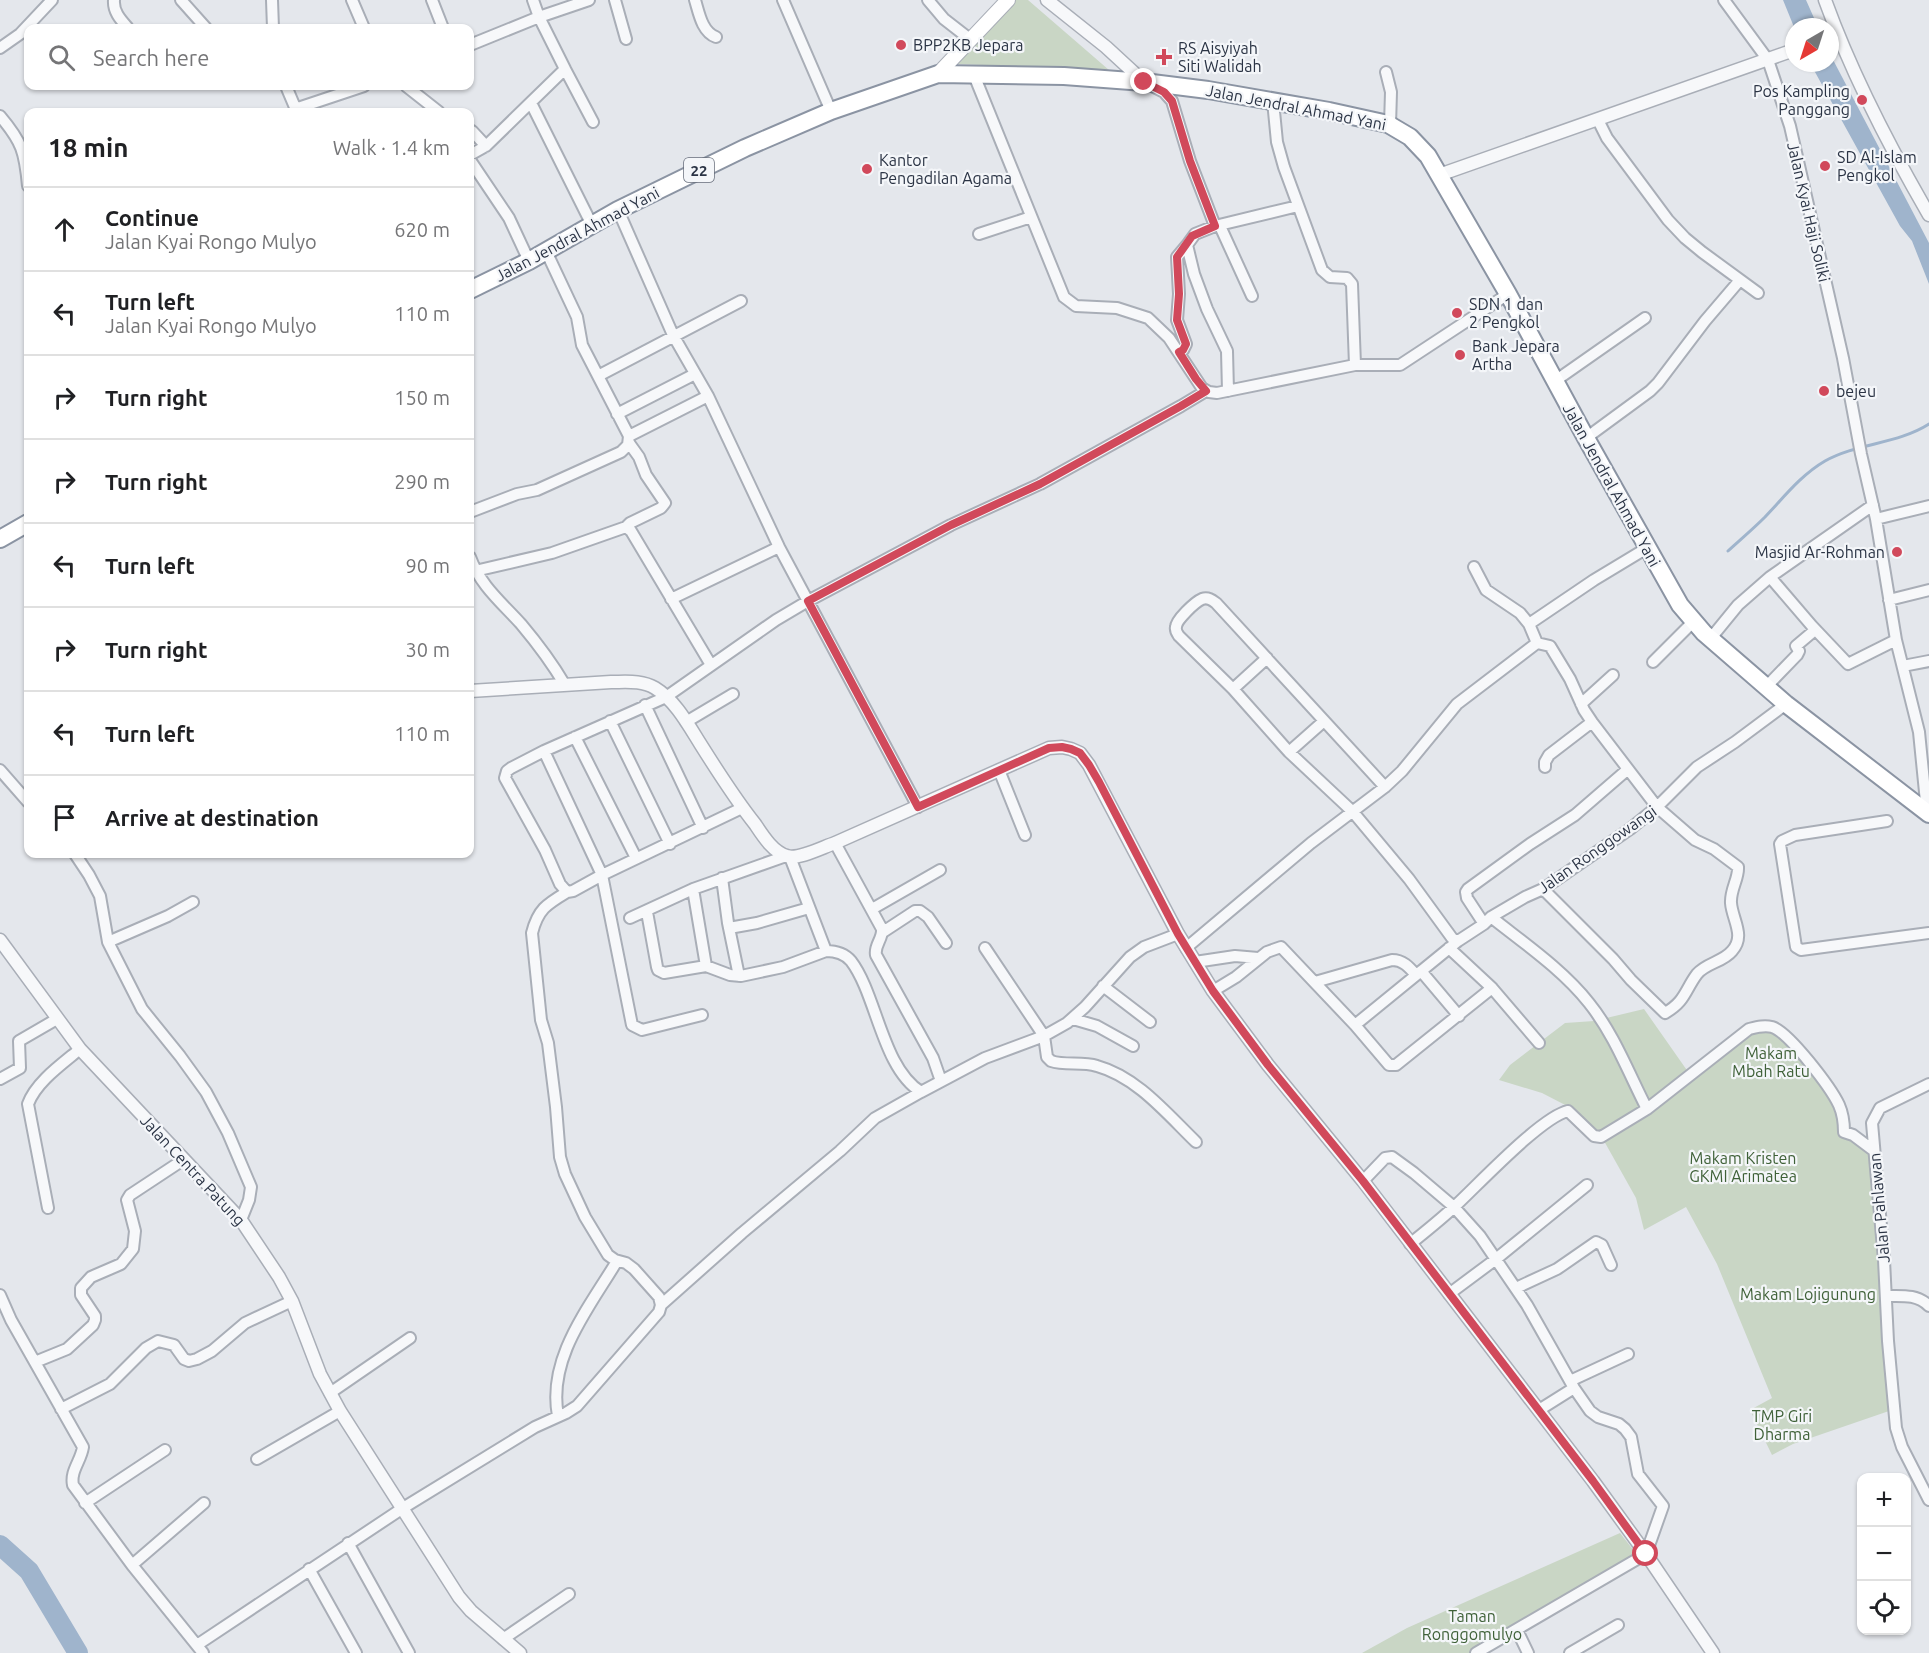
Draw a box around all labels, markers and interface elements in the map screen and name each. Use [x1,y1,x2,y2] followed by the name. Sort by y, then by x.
[1785,18,1839,72] north arrow
[24,24,474,90] search box
[913,36,1023,54] place label: BPP2KB Jepara
[894,38,908,52] marker: BPP2KB Jepara
[1178,39,1262,75] place label: RS Aisyiyah Siti Walidah
[45,41,78,74] icon: search
[93,45,209,70] text: Search here
[1155,48,1173,66] marker: RS Aisyiyah Siti Walidah
[1130,68,1156,94] route end
[1204,81,1388,133] street label: Jalan Jendral Ahmad Yani
[1753,82,1850,118] place label: Pos Kampling Panggang
[1855,93,1869,107] marker: Pos Kampling Panggang
[48,133,128,162] text: 18 min
[333,136,450,159] text: Walk · 1.4 km
[1784,140,1834,284] street label: Jalan Kyai Haji Soliki
[1837,148,1917,184] place label: SD Al-Islam Pengkol
[879,151,1012,187] place label: Kantor Pengadilan Agama
[684,158,714,182] road number: 22
[1818,159,1832,173] marker: SD Al-Islam Pengkol
[860,162,874,176] marker: Kantor Pengadilan Agama
[492,183,662,285] street label: Jalan Jendral Ahmad Yani
[105,205,199,230] text: Continue
[48,213,81,246] icon: ahead
[394,218,450,241] text: 620 m
[105,230,317,253] text: Jalan Kyai Rongo Mulyo
[105,289,195,314] text: Turn left
[1469,295,1543,331] place label: SDN 1 dan 2 Pengkol
[48,297,81,330] icon: left
[394,302,450,325] text: 110 m
[1450,306,1464,320] marker: SDN 1 dan 2 Pengkol
[105,314,317,337] text: Jalan Kyai Rongo Mulyo
[1472,337,1560,373] place label: Bank Jepara Artha
[1453,348,1467,362] marker: Bank Jepara Artha
[48,381,81,414] icon: right
[1836,382,1876,400] place label: bejeu
[1817,384,1831,398] marker: bejeu
[105,385,207,410] text: Turn right
[394,386,450,409] text: 150 m
[1560,401,1664,569] street label: Jalan Jendral Ahmad Yani
[48,465,81,498] icon: right
[105,469,207,494] text: Turn right
[394,470,450,493] text: 290 m
[1755,543,1885,561] place label: Masjid Ar-Rohman
[1890,545,1904,559] marker: Masjid Ar-Rohman
[48,549,81,582] icon: left
[105,553,195,578] text: Turn left
[406,554,450,577] text: 90 m
[48,633,81,666] icon: right
[105,637,207,662] text: Turn right
[406,638,450,661] text: 30 m
[48,717,81,750] icon: left
[105,721,195,746] text: Turn left
[394,722,450,745] text: 110 m
[48,801,81,834] icon: arrive
[1534,801,1660,897] street label: Jalan Ronggowangi
[105,805,319,830] text: Arrive at destination
[1732,1044,1810,1080] park label: Makam Mbah Ratu
[137,1111,249,1229] street label: Jalan Centra Patung
[1689,1149,1797,1185] park label: Makam Kristen GKMI Arimatea
[1865,1152,1893,1264] street label: Jalan Pahlawan
[1740,1285,1876,1303] park label: Makam Lojigunung
[1752,1407,1812,1443] park label: TMP Giri Dharma
[1857,1473,1911,1635] map controls
[1857,1473,1911,1527] button: +
[1857,1527,1911,1581] button: −
[1632,1540,1658,1566] route start
[1857,1581,1911,1635] button: locate
[1422,1607,1522,1643] park label: Taman Ronggomulyo

